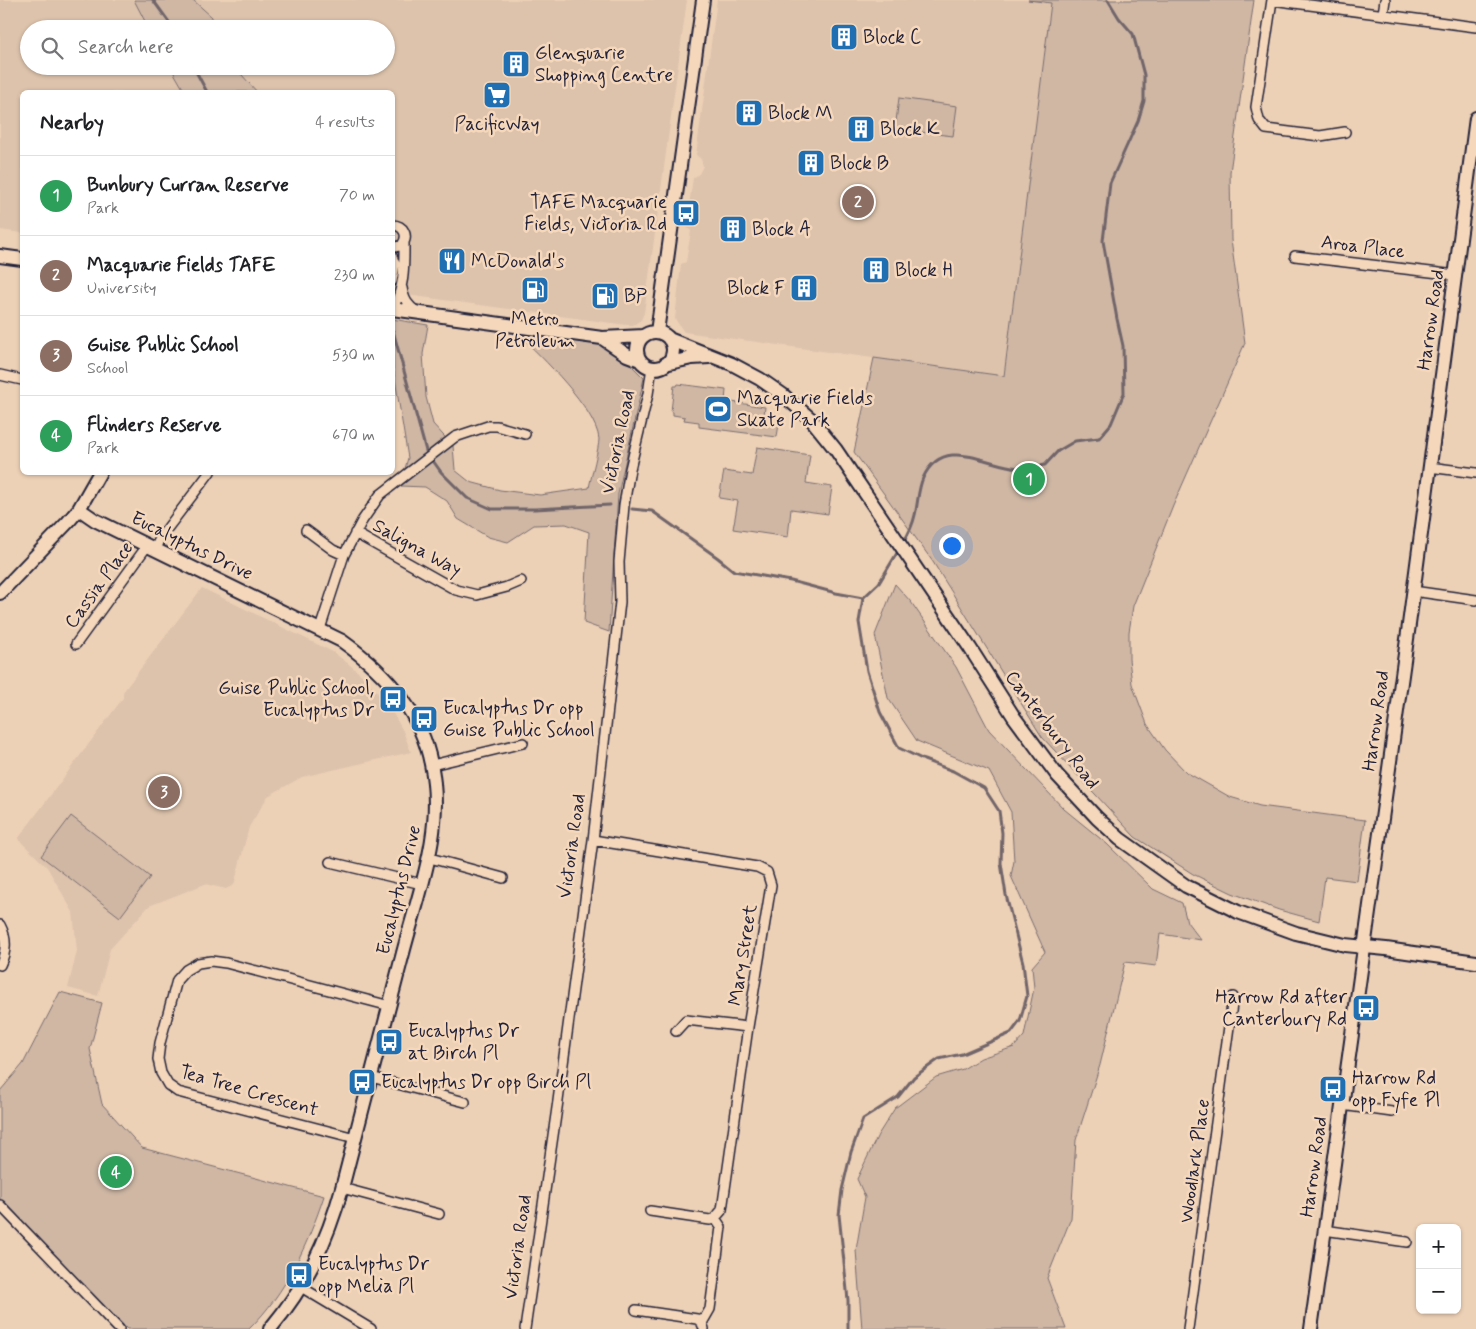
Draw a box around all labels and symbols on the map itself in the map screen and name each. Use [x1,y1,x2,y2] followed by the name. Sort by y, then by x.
[829,22,859,52] building icon: Block C
[863,25,921,50] place label: Block C
[535,41,673,89] place label: Glenquarie Shopping Centre
[501,49,531,79] building icon: Glenquarie Shopping Centre
[482,80,512,110] supermarket icon: PacificWay
[734,98,764,128] building icon: Block M
[768,101,833,126] place label: Block M
[454,112,540,137] place label: PacificWay
[846,114,876,144] building icon: Block K
[880,117,940,142] place label: Block K
[796,148,826,178] building icon: Block B
[830,151,889,176] place label: Block B
[842,183,874,221] pin: 2
[524,190,667,237] place label: TAFE Macquarie Fields, Victoria Rd
[671,198,701,228] bus stop icon: TAFE Macquarie Fields, Victoria Rd
[718,214,748,244] building icon: Block A
[752,217,811,242] place label: Block A
[1320,229,1406,265] street label: Aroa Place
[437,246,467,276] restaurant icon: McDonald's
[471,249,565,274] place label: McDonald's
[861,255,891,285] building icon: Block H
[895,258,953,283] place label: Block H
[1412,268,1450,372] street label: Harrow Road
[789,273,819,303] building icon: Block F
[520,275,550,305] fuel station icon: Metro Petroleum
[727,276,785,301] place label: Block F
[590,281,620,311] fuel station icon: BP
[624,284,647,309] place label: BP
[495,307,575,354] place label: Metro Petroleum
[737,386,874,433] place label: Macquarie Fields Skate Park
[595,388,641,496] street label: Victoria Road
[703,394,733,424] sports icon: Macquarie Fields Skate Park
[1013,460,1045,498] pin: 1
[127,506,257,586] street label: Eucalyptus Drive
[368,513,466,584] street label: Saligna Way
[939,533,965,559] your location
[59,536,139,634] street label: Cassia Place
[998,666,1105,795] street label: Canterbury Road
[1357,669,1395,773] street label: Harrow Road
[218,676,374,723] place label: Guise Public School, Eucalyptus Dr
[378,684,408,714] bus stop icon: Guise Public School, Eucalyptus Dr
[443,696,595,743] place label: Eucalyptus Dr opp Guise Public School
[409,704,439,734] bus stop icon: Eucalyptus Dr opp Guise Public School
[148,773,180,811] pin: 3
[552,792,592,900] street label: Victoria Road
[371,823,427,957] street label: Eucalyptus Drive
[723,902,763,1008] street label: Mary Street
[1215,985,1347,1033] place label: Harrow Rd after Canterbury Rd
[1351,993,1381,1023] bus stop icon: Harrow Rd after Canterbury Rd
[408,1019,519,1066] place label: Eucalyptus Dr at Birch Pl
[374,1027,404,1057] bus stop icon: Eucalyptus Dr at Birch Pl
[177,1059,321,1123] street label: Tea Tree Crescent
[1352,1066,1440,1114] place label: Harrow Rd opp Fyfe Pl
[347,1067,377,1097] bus stop icon: Eucalyptus Dr opp Birch Pl
[381,1070,591,1095] place label: Eucalyptus Dr opp Birch Pl
[1318,1074,1348,1104] bus stop icon: Harrow Rd opp Fyfe Pl
[1174,1097,1216,1225] street label: Woodlark Place
[1295,1115,1333,1219] street label: Harrow Road
[100,1153,132,1191] pin: 4
[498,1193,538,1301] street label: Victoria Road
[318,1252,429,1299] place label: Eucalyptus Dr opp Melia Pl
[284,1260,314,1290] bus stop icon: Eucalyptus Dr opp Melia Pl

